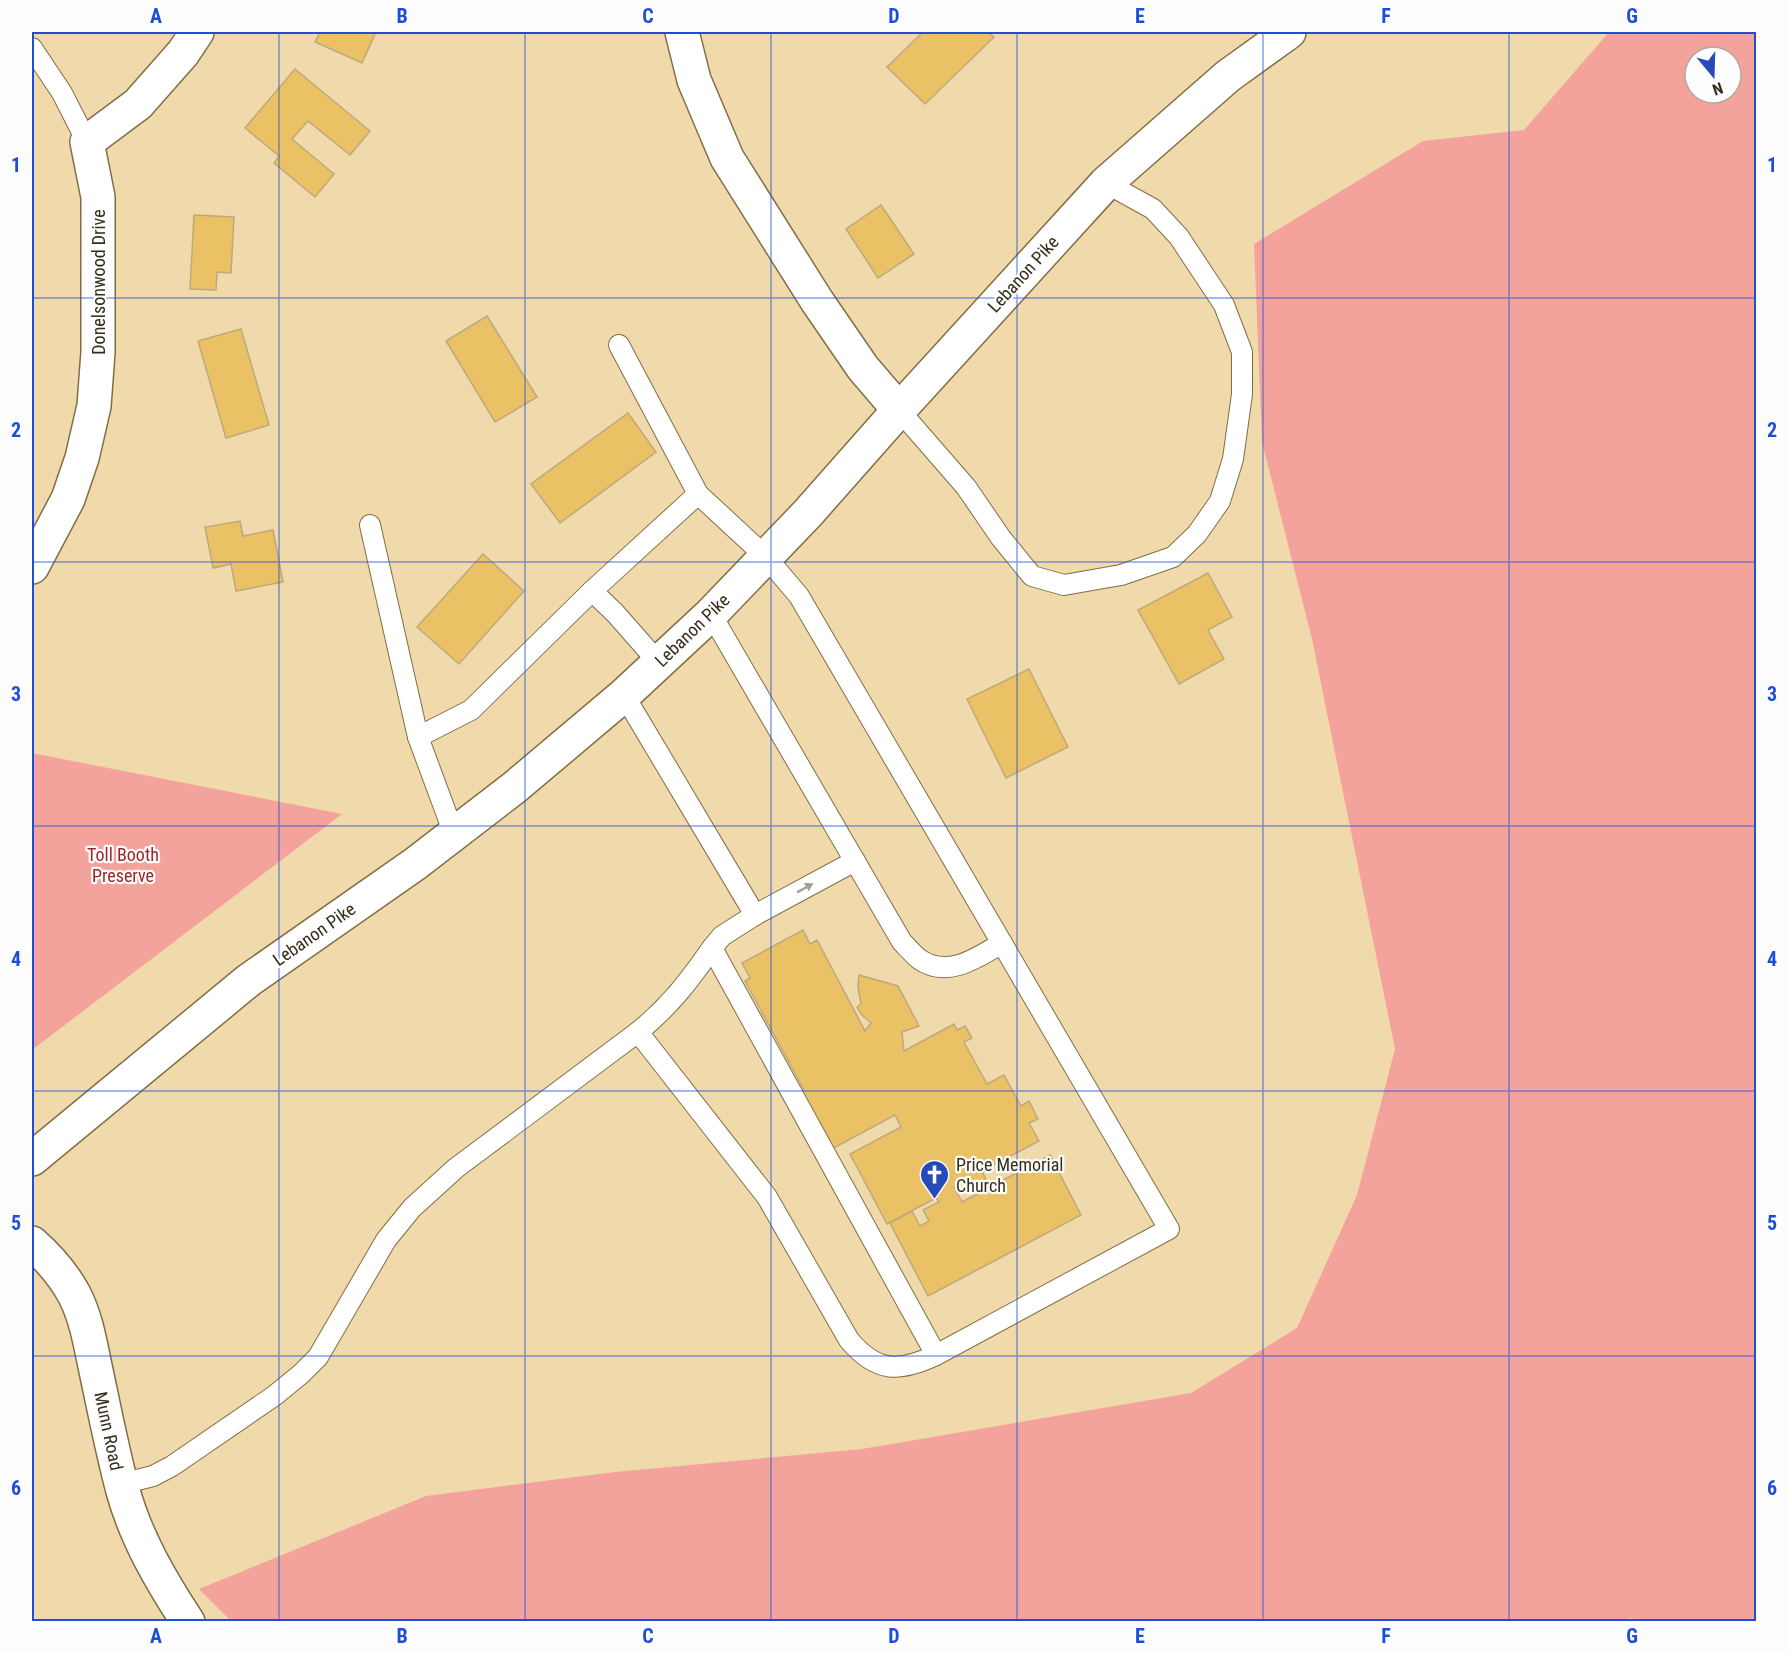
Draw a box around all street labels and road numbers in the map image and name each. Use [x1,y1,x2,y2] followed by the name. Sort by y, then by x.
[88,209,109,355] street label: Donelsonwood Drive
[983,231,1063,317] street label: Lebanon Pike
[650,589,734,671] street label: Lebanon Pike
[269,898,359,970] street label: Lebanon Pike
[90,1390,128,1472] street label: Munn Road

